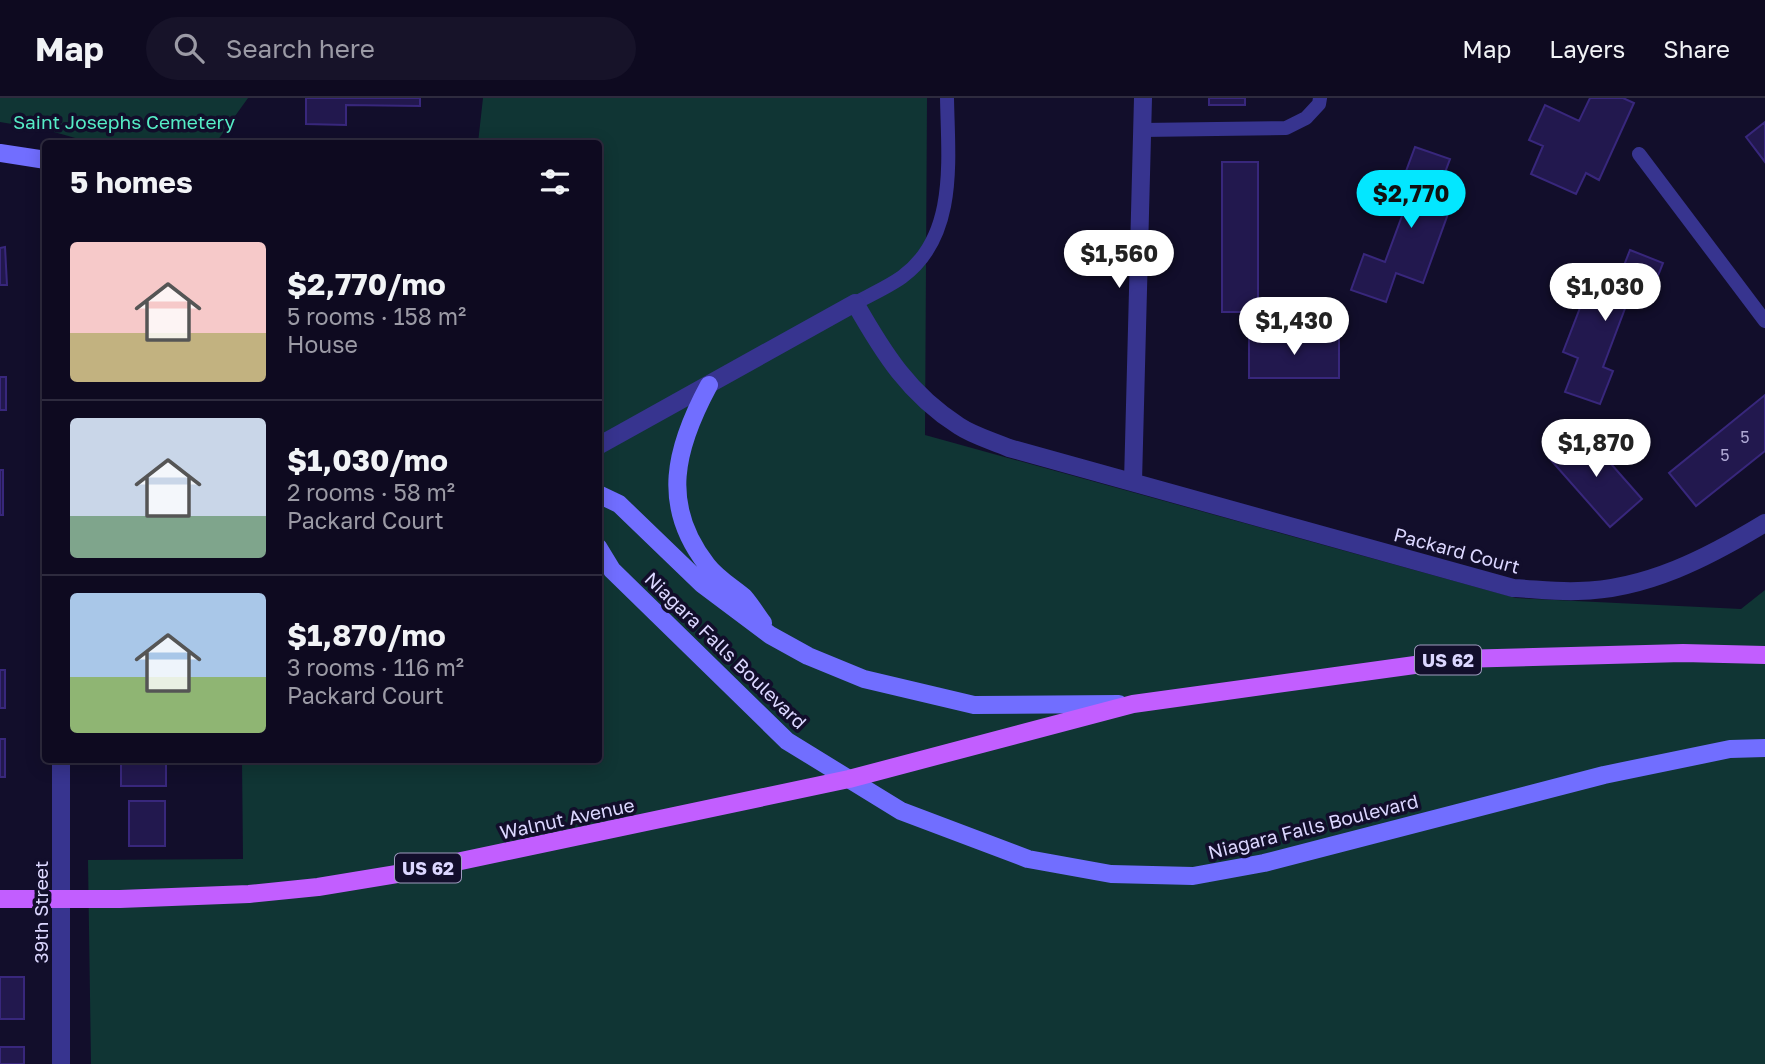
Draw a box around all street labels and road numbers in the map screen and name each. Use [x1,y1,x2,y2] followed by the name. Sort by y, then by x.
[1391,522,1523,578] street label: Packard Court
[640,567,812,733] street label: Niagara Falls Boulevard
[1415,646,1481,674] road number: US 62
[1205,789,1421,863] street label: Niagara Falls Boulevard
[498,793,636,843] street label: Walnut Avenue
[395,854,461,882] road number: US 62
[29,861,52,963] street label: 39th Street

